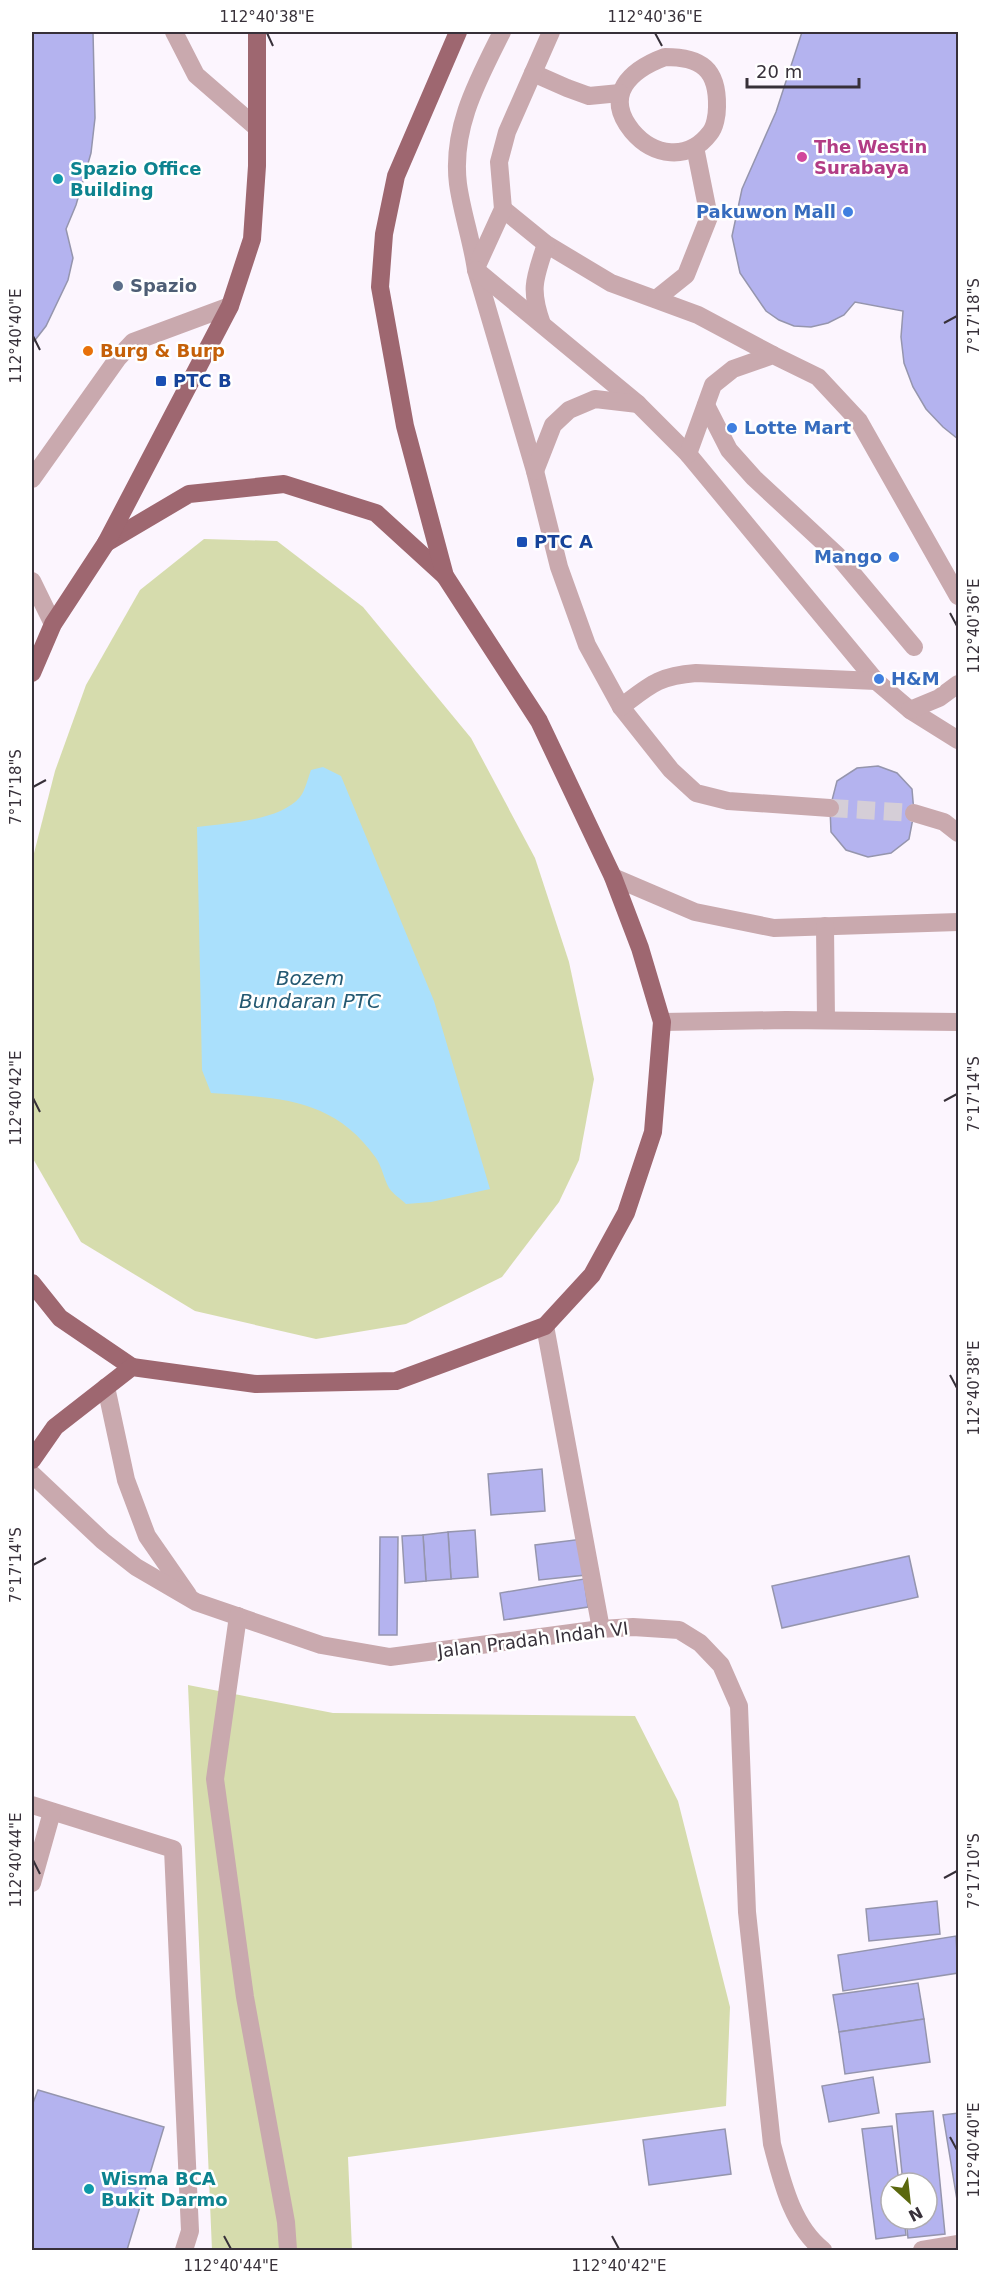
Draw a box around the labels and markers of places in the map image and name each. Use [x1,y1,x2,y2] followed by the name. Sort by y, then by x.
[814,136,927,178] place label: The Westin Surabaya
[795,150,809,164] marker: The Westin Surabaya
[70,158,202,200] place label: Spazio Office Building
[51,172,65,186] marker: Spazio Office Building
[696,201,836,222] place label: Pakuwon Mall
[841,205,855,219] marker: Pakuwon Mall
[130,275,197,296] place label: Spazio
[111,279,125,293] marker: Spazio
[100,340,225,361] place label: Burg & Burp
[81,344,95,358] marker: Burg & Burp
[173,370,232,391] place label: PTC B
[154,374,168,388] marker: PTC B
[744,417,851,438] place label: Lotte Mart
[725,421,739,435] marker: Lotte Mart
[534,531,593,552] place label: PTC A
[515,535,529,549] marker: PTC A
[814,546,882,567] place label: Mango
[887,550,901,564] marker: Mango
[891,668,940,689] place label: H&M
[872,672,886,686] marker: H&M
[101,2168,228,2210] place label: Wisma BCA Bukit Darmo
[82,2182,96,2196] marker: Wisma BCA Bukit Darmo

